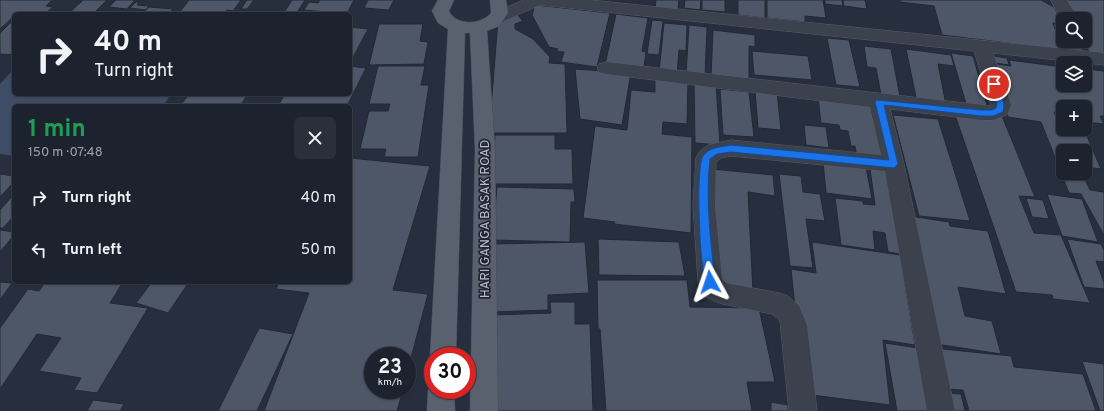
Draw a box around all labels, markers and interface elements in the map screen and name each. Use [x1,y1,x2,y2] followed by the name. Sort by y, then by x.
[1056,12,1092,180] map controls
[1056,12,1092,48] button: search
[94,25,162,61] text: 40 m
[28,28,80,80] icon: right
[1056,56,1092,92] button: layers
[94,60,174,83] text: Turn right
[977,67,1011,101] pin
[983,73,1005,95] icon: arrive
[1056,100,1092,136] button: +
[28,115,86,145] text: 1 min
[294,117,336,159] button: close
[478,140,494,298] street label: HARI GANGA BASAK ROAD
[1056,144,1092,180] button: −
[28,145,103,161] text: 150 m · 07:48
[28,187,50,209] icon: right
[62,189,131,208] text: Turn right
[301,189,336,208] text: 40 m
[28,239,50,261] icon: left
[62,241,122,260] text: Turn left
[301,241,336,260] text: 50 m
[689,261,731,303] position arrow
[424,347,476,399] speed limit sign: 30
[378,355,402,381] text: 23
[378,376,402,389] text: km/h

